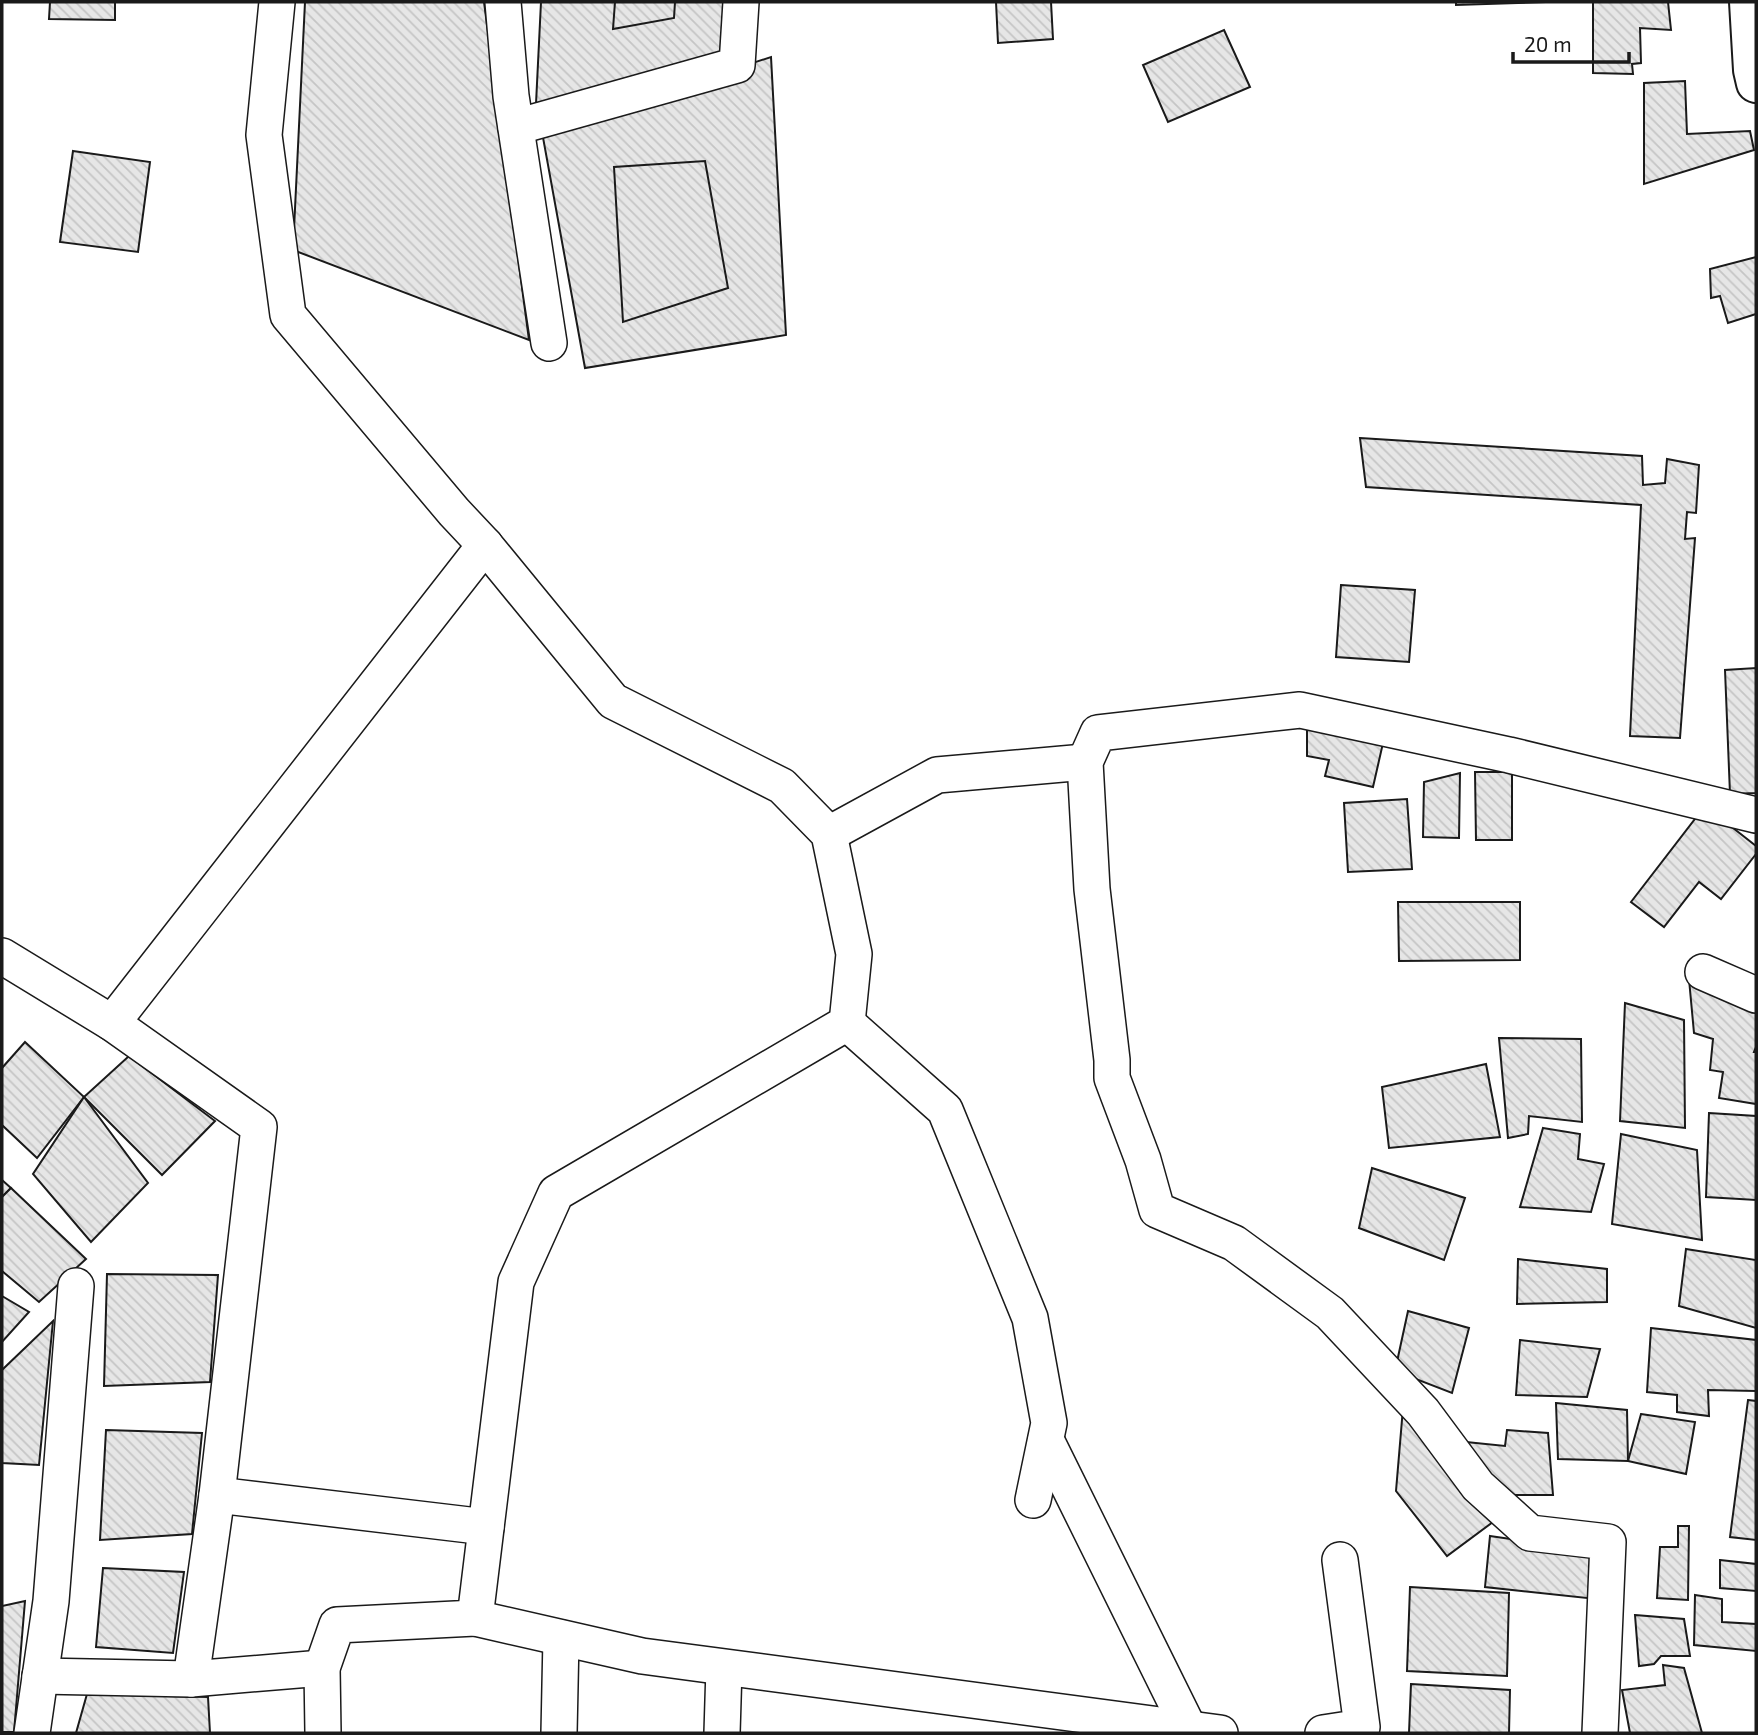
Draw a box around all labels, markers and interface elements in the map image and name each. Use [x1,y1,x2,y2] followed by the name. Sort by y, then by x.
[1513,21,1628,65] scale bar
[1524,31,1572,56] text: 20 m

